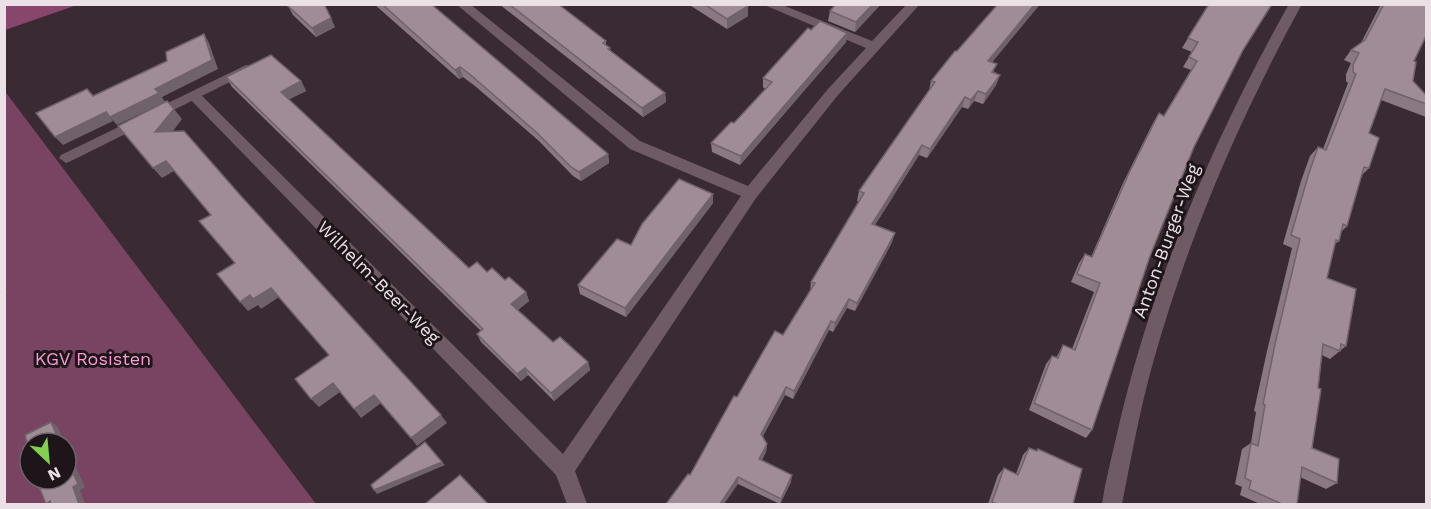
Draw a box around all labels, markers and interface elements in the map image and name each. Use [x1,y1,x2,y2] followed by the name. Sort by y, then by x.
[1128,161,1204,321] street label: Anton-Burger-Weg
[313,216,445,348] street label: Wilhelm-Beer-Weg
[35,348,151,369] park label: KGV Rosisten
[18,431,78,491] north arrow
[45,463,64,485] text: N

